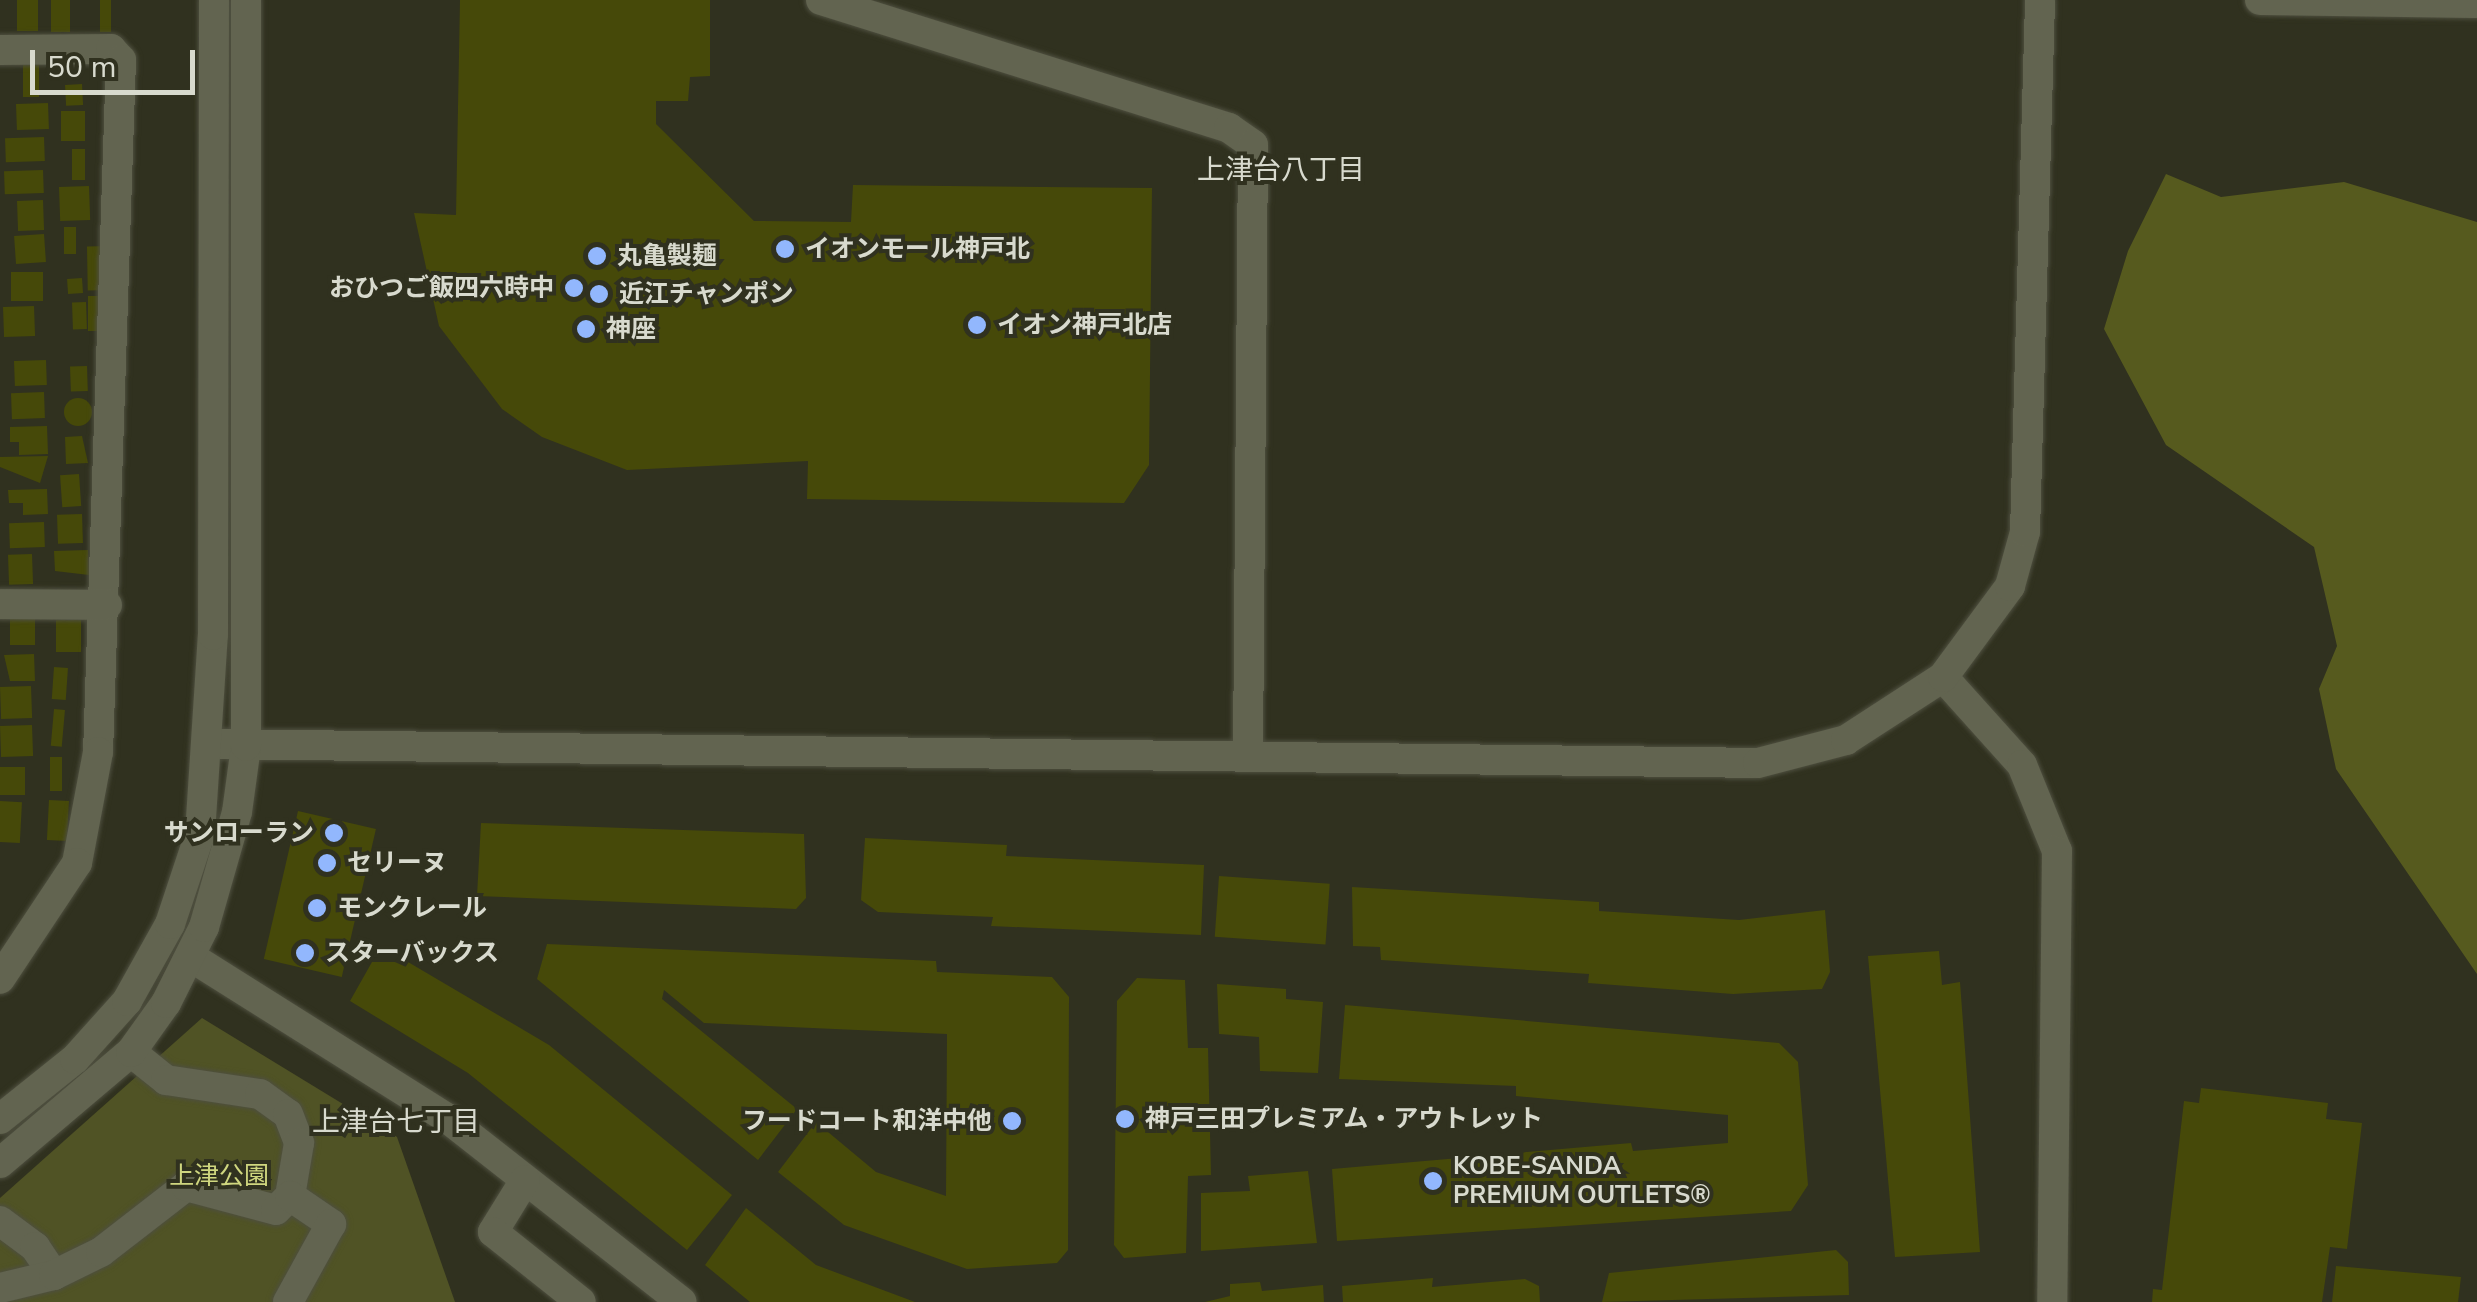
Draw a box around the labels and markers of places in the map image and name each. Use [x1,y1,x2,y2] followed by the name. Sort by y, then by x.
[805,234,1030,264] place label: イオンモール神戸北
[774,238,796,260] marker: イオンモール神戸北
[617,241,717,271] place label: 丸亀製麺
[586,245,608,267] marker: 丸亀製麺
[329,273,554,303] place label: おひつご飯四六時中
[563,277,585,299] marker: おひつご飯四六時中
[619,279,794,309] place label: 近江チャンポン
[588,283,610,305] marker: 近江チャンポン
[997,310,1172,340] place label: イオン神戸北店
[606,314,656,344] place label: 神座
[966,314,988,336] marker: イオン神戸北店
[575,318,597,340] marker: 神座
[164,818,314,848] place label: サンローラン
[323,822,345,844] marker: サンローラン
[347,848,447,878] place label: セリーヌ
[316,852,338,874] marker: セリーヌ
[337,893,487,923] place label: モンクレール
[306,897,328,919] marker: モンクレール
[325,938,500,968] place label: スターバックス
[294,942,316,964] marker: スターバックス
[1145,1104,1545,1134] place label: 神戸三田プレミアム・アウトレット
[742,1106,992,1136] place label: フードコート和洋中他
[1114,1108,1136,1130] marker: 神戸三田プレミアム・アウトレット
[1001,1110,1023,1132] marker: フードコート和洋中他
[1453,1152,1711,1211] place label: KOBE-SANDA PREMIUM OUTLETS®
[1422,1170,1444,1192] marker: KOBE-SANDA PREMIUM OUTLETS®

